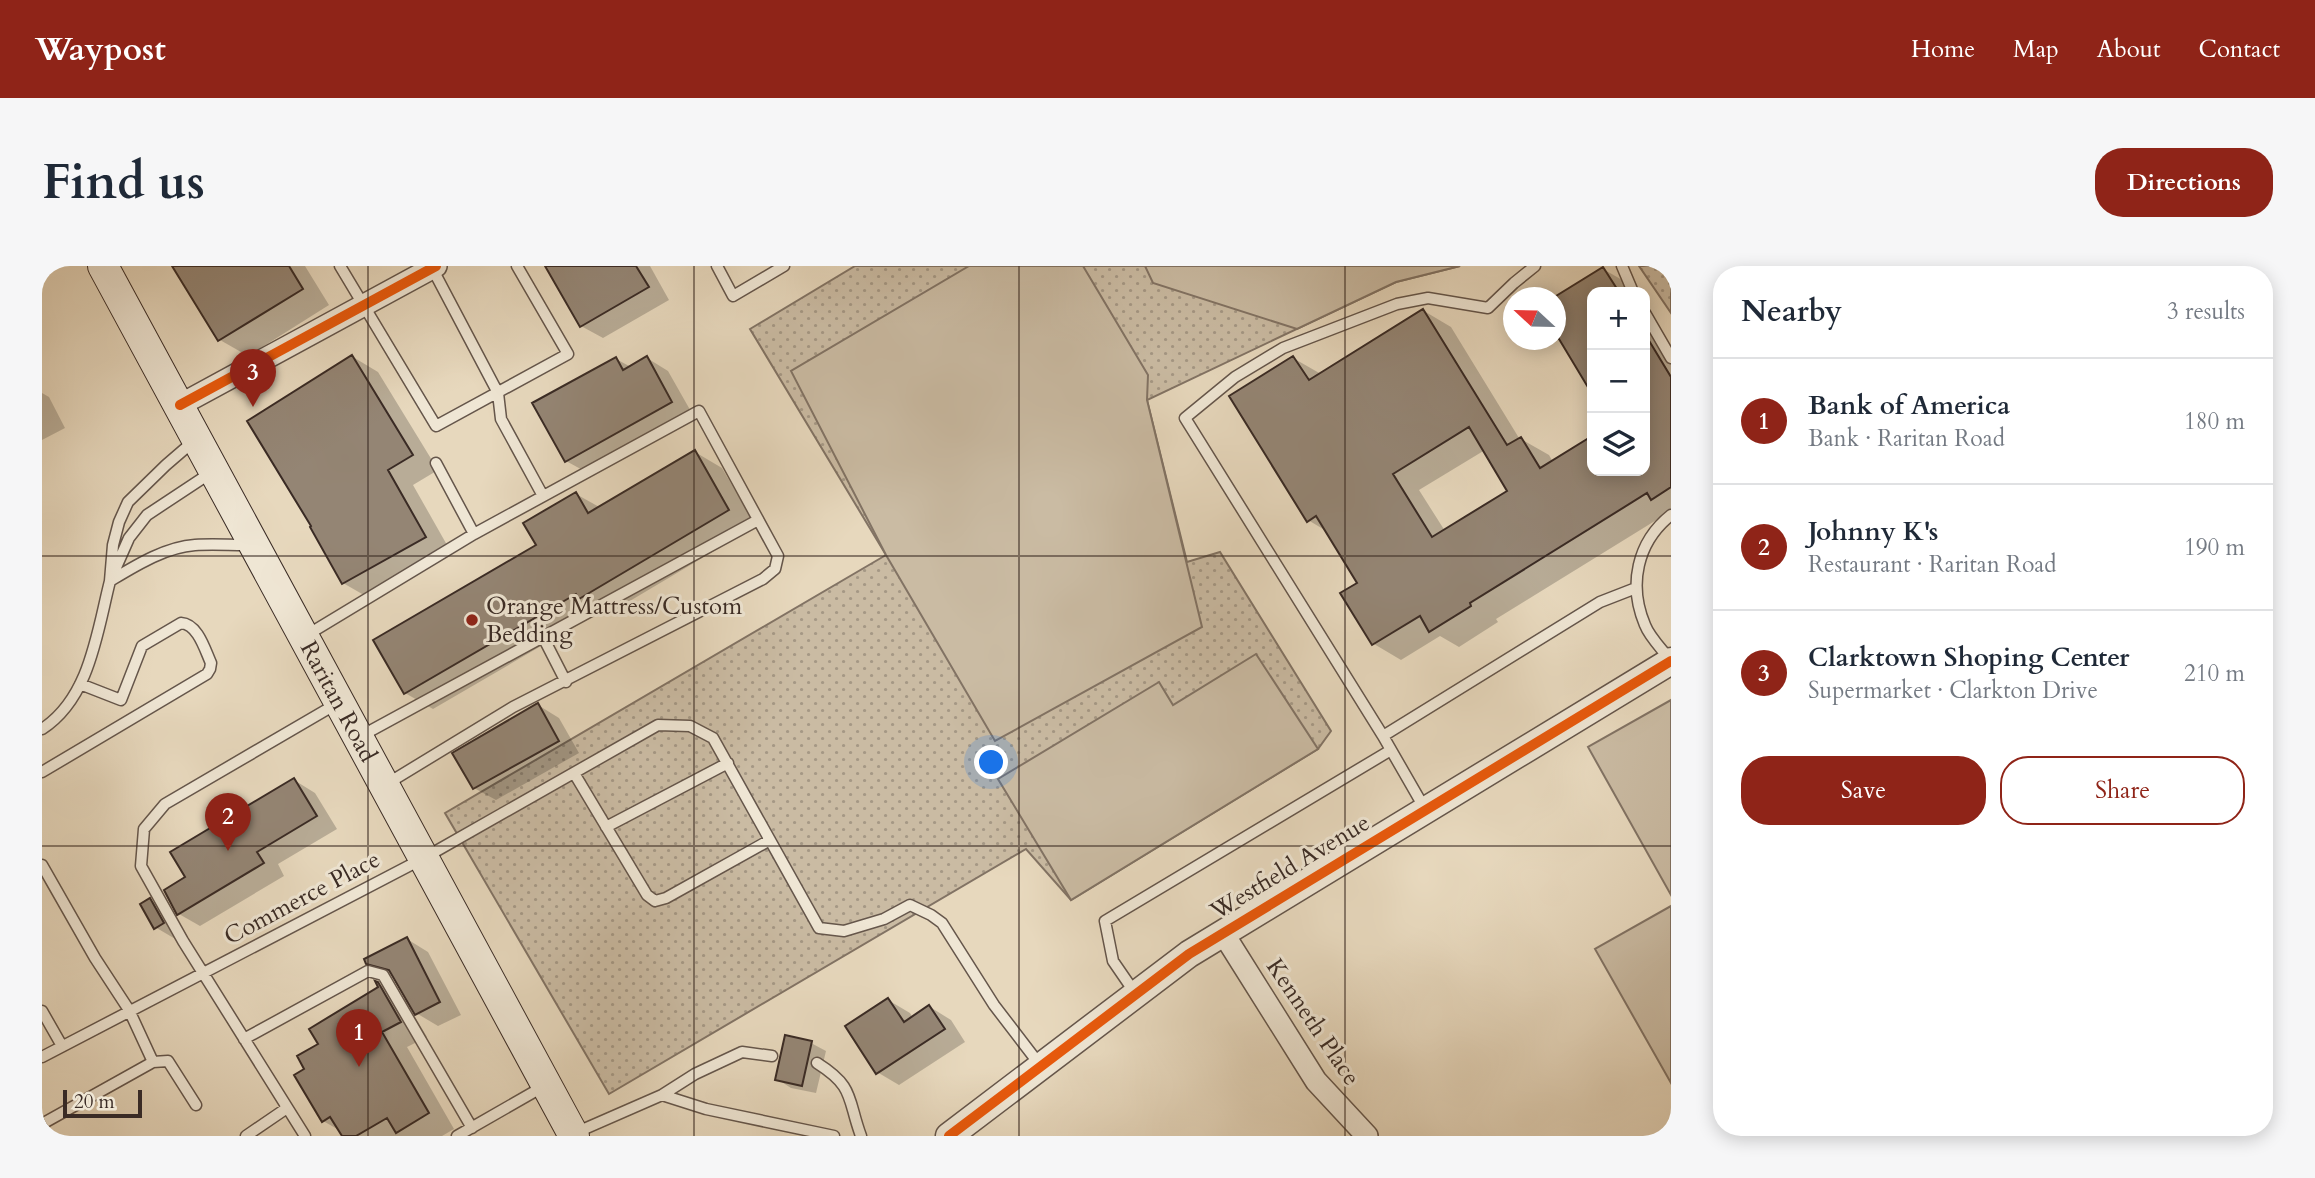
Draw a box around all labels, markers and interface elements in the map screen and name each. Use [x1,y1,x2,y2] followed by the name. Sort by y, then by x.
[35,27,166,72] text: Waypost
[1911,33,1975,66] text: Home
[2013,33,2059,66] text: Map
[2097,33,2161,66] text: About
[2199,33,2280,66] text: Contact
[2095,148,2273,217] button: Directions
[42,149,205,216] text: Find us
[1503,287,1566,350] north arrow
[1587,287,1650,476] map controls
[1587,287,1650,350] button: +
[1741,291,1842,332] text: Nearby
[2167,296,2245,327] text: 3 results
[230,349,276,407] pin: 3
[1587,350,1650,413] button: −
[1808,388,2010,423] text: Bank of America
[1758,406,1770,437] text: 1
[2184,406,2245,437] text: 180 m
[1587,413,1650,476] button: layers
[1808,423,2005,454] text: Bank · Raritan Road
[1808,514,1938,549] text: Johnny K's
[1758,532,1770,563] text: 2
[2184,532,2245,563] text: 190 m
[1808,549,2057,580] text: Restaurant · Raritan Road
[486,590,743,651] place label: Orange Mattress/Custom Bedding
[464,612,480,628] marker: Orange Mattress/Custom Bedding
[292,635,385,768] street label: Raritan Road
[1808,640,2129,675] text: Clarktown Shoping Center
[1758,658,1770,689] text: 3
[2184,658,2245,689] text: 210 m
[1808,675,2098,706] text: Supermarket · Clarkton Drive
[974,745,1008,779] your location
[1741,756,1986,825] button: Save
[2000,756,2245,825] button: Share
[205,793,251,851] pin: 2
[1203,806,1376,928] street label: Westfield Avenue
[218,843,386,953] street label: Commerce Place
[1258,952,1368,1092] street label: Kenneth Place
[336,1009,382,1067] pin: 1
[63,1087,142,1119] scale bar
[74,1089,115,1115] text: 20 m

